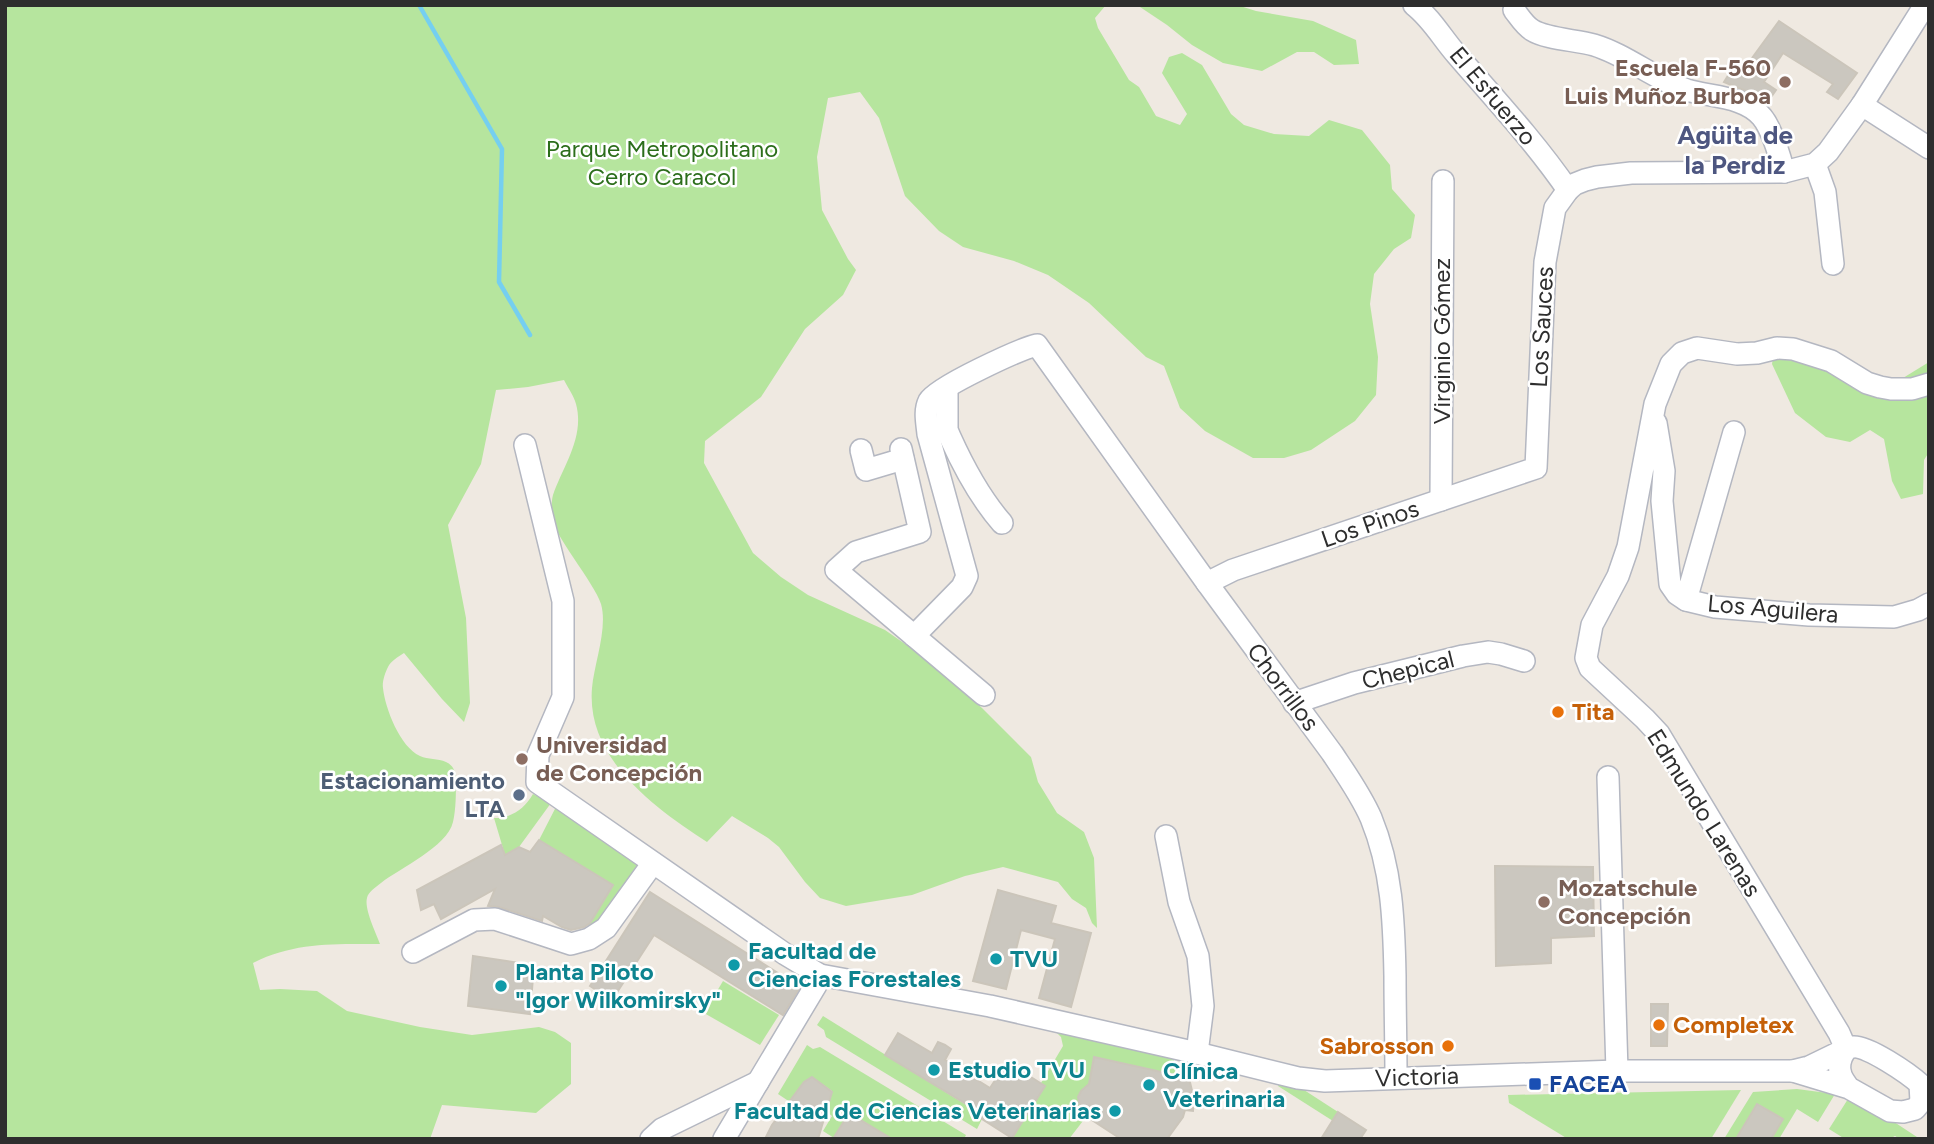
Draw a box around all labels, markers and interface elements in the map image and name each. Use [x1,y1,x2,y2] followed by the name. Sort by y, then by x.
[1444,40,1543,151] street label: El Esfuerzo
[1564,53,1771,110] place label: Escuela F-560 Luis Muñoz Burboa
[1777,74,1793,90] marker: Escuela F-560 Luis Muñoz Burboa
[1677,119,1793,181] district label: Agüita de la Perdiz
[546,134,778,191] park label: Parque Metropolitano Cerro Caracol
[1427,258,1456,424] street label: Virginio Gómez
[1524,266,1559,388] street label: Los Sauces
[1317,493,1423,554] street label: Los Pinos
[1706,588,1840,629] street label: Los Aguilera
[1241,637,1326,736] street label: Chorrillos
[1359,644,1457,695] street label: Chepical
[1572,697,1615,726] place label: Tita
[1550,704,1566,720] marker: Tita
[1641,724,1768,902] street label: Edmundo Larenas
[536,730,702,787] place label: Universidad de Concepción
[514,751,530,767] marker: Universidad de Concepción
[320,766,505,823] place label: Estacionamiento LTA
[511,787,527,803] marker: Estacionamiento LTA
[1558,873,1697,930] place label: Mozatschule Concepción
[1536,894,1552,910] marker: Mozatschule Concepción
[748,936,961,993] place label: Facultad de Ciencias Forestales
[1010,944,1058,973] place label: TVU
[988,951,1004,967] marker: TVU
[515,957,721,1014] place label: Planta Piloto "Igor Wilkomirsky"
[726,957,742,973] marker: Facultad de Ciencias Forestales
[493,978,509,994] marker: Planta Piloto "Igor Wilkomirsky"
[1673,1010,1794,1039] place label: Completex
[1651,1017,1667,1033] marker: Completex
[1319,1031,1434,1060] place label: Sabrosson
[1440,1038,1456,1054] marker: Sabrosson
[948,1055,1085,1084] place label: Estudio TVU
[1163,1056,1285,1113] place label: Clínica Veterinaria
[1374,1061,1459,1092] street label: Victoria
[926,1062,942,1078] marker: Estudio TVU
[1549,1069,1627,1098] place label: FACEA
[1527,1076,1543,1092] marker: FACEA
[1141,1077,1157,1093] marker: Clínica Veterinaria
[734,1096,1101,1125] place label: Facultad de Ciencias Veterinarias
[1107,1103,1123,1119] marker: Facultad de Ciencias Veterinarias

